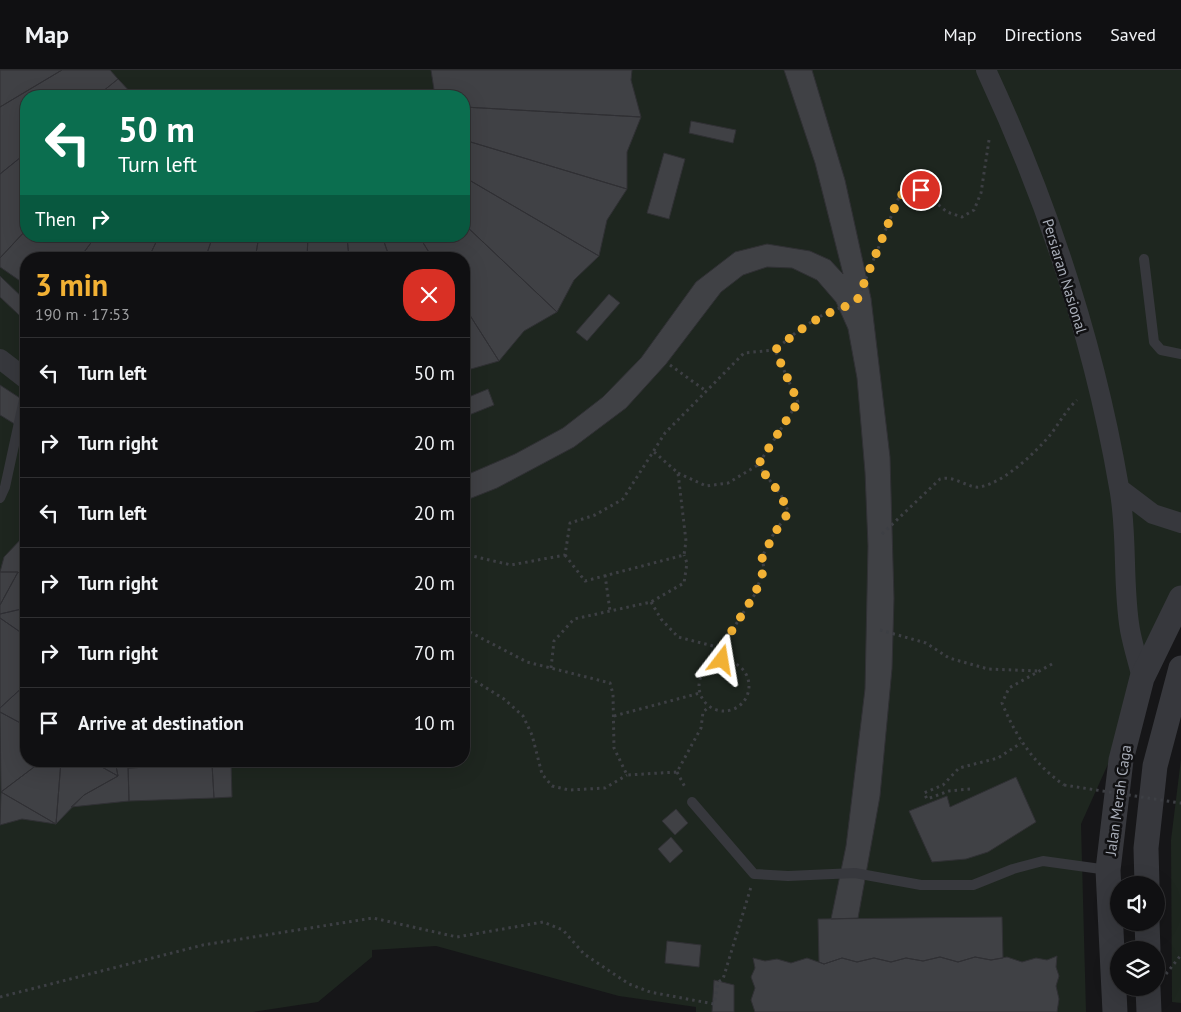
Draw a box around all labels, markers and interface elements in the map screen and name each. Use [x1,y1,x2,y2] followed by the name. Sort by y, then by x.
[25,19,69,50] text: Map
[944,23,976,46] text: Map
[1004,23,1082,46] text: Directions
[1110,23,1156,46] text: Saved
[118,106,195,152] text: 50 m
[35,110,100,175] icon: left
[118,150,197,178] text: Turn left
[900,169,942,211] pin
[907,176,935,204] icon: arrive
[86,205,114,233] icon: right
[35,207,76,231] text: Then
[1039,216,1092,336] street label: Persiaran Nasional
[35,265,108,304] text: 3 min
[403,269,455,321] button: close
[35,304,130,324] text: 190 m · 17:53
[35,359,63,387] icon: left
[78,361,147,385] text: Turn left
[414,361,455,385] text: 50 m
[35,429,63,457] icon: right
[78,431,158,455] text: Turn right
[414,431,455,455] text: 20 m
[35,499,63,527] icon: left
[78,501,147,525] text: Turn left
[414,501,455,525] text: 20 m
[35,569,63,597] icon: right
[78,571,158,595] text: Turn right
[414,571,455,595] text: 20 m
[695,633,747,685] position arrow
[35,639,63,667] icon: right
[78,641,158,665] text: Turn right
[414,641,455,665] text: 70 m
[35,709,63,737] icon: arrive
[78,711,244,735] text: Arrive at destination
[414,711,455,735] text: 10 m
[1101,744,1135,857] street label: Jalan Merah Caga
[1110,876,1165,996] map controls
[1110,876,1165,931] button: sound
[1110,941,1165,996] button: layers

